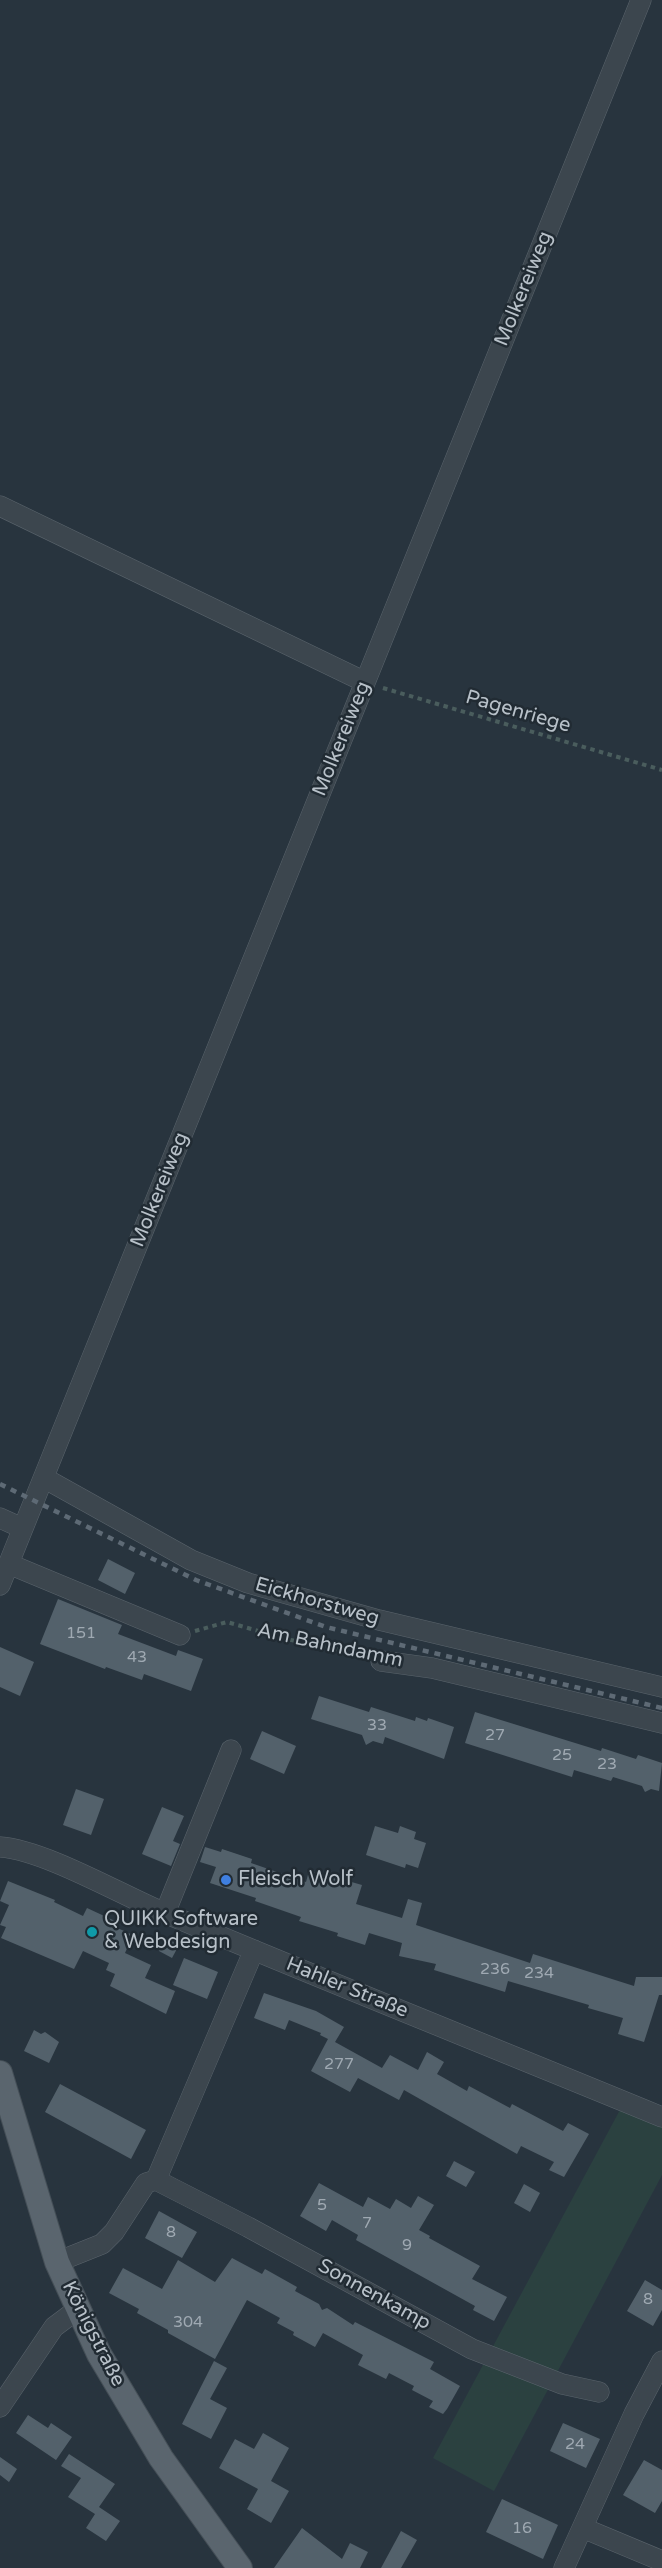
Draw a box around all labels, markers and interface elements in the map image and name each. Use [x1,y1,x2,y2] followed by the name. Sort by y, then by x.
[490,228,558,350] street label: Molkereiweg
[308,678,376,800] street label: Molkereiweg
[463,686,573,738] street label: Pagenriege
[126,1129,194,1251] street label: Molkereiweg
[252,1573,382,1631] street label: Eickhorstweg
[255,1619,405,1673] street label: Am Bahndamm
[66,1624,96,1644] house number: 151
[127,1648,147,1668] house number: 43
[367,1716,387,1736] house number: 33
[485,1726,505,1746] house number: 27
[552,1746,572,1766] house number: 25
[597,1755,617,1775] house number: 23
[238,1868,353,1892] place label: Fleisch Wolf
[219,1873,233,1887] marker: Fleisch Wolf
[104,1908,258,1955] place label: QUIKK Software & Webdesign
[85,1925,99,1939] marker: QUIKK Software & Webdesign
[282,1953,412,2023] street label: Hahler Straße
[480,1960,510,1980] house number: 236
[524,1964,554,1984] house number: 234
[324,2055,354,2075] house number: 277
[317,2196,327,2216] house number: 5
[362,2214,372,2234] house number: 7
[166,2223,176,2243] house number: 8
[402,2236,412,2256] house number: 9
[313,2254,435,2336] street label: Sonnenkamp
[56,2277,130,2391] street label: Königstraße
[643,2290,653,2310] house number: 8
[173,2313,203,2333] house number: 304
[565,2435,585,2455] house number: 24
[512,2519,532,2539] house number: 16

